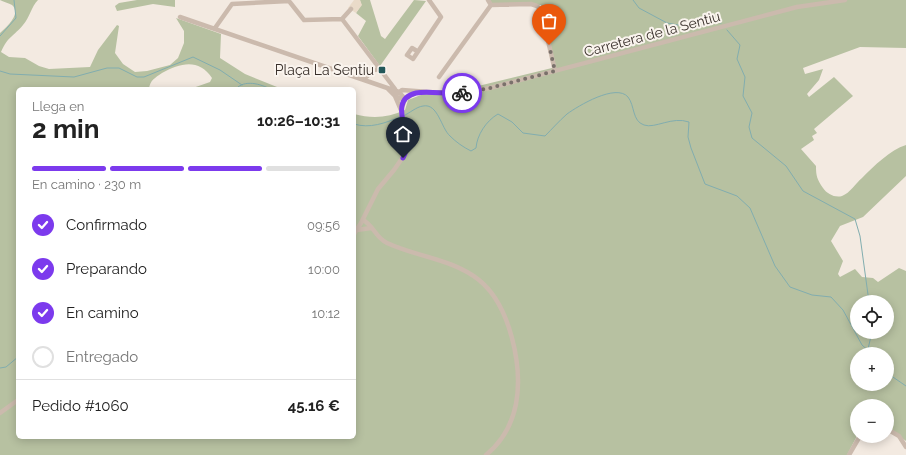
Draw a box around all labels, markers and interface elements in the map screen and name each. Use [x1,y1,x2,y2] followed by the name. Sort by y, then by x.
[532,4,566,45] pin
[582,8,722,60] street label: Carretera de la Sentiu
[538,10,560,32] icon: bag
[275,62,374,78] place label: Plaça La Sentiu
[377,65,387,75] marker: Plaça La Sentiu
[442,73,482,113] courier
[451,82,473,104] icon: bike
[32,99,84,114] text: Llega en
[257,112,340,130] text: 10:26–10:31
[32,114,99,144] text: 2 min
[386,117,420,158] pin
[392,123,414,145] icon: home
[32,177,141,192] text: En camino · 230 m
[32,214,54,236] icon: check
[66,216,147,234] text: Confirmado
[307,218,340,233] text: 09:56
[32,258,54,280] icon: check
[66,260,147,278] text: Preparando
[308,262,340,277] text: 10:00
[850,295,894,443] map controls
[850,295,894,339] button: locate
[32,302,54,324] icon: check
[66,304,139,322] text: En camino
[312,306,340,321] text: 10:12
[850,347,894,391] button: +
[66,348,138,366] text: Entregado
[32,397,129,415] text: Pedido #1060
[288,397,340,415] text: 45.16 €
[850,399,894,443] button: −

